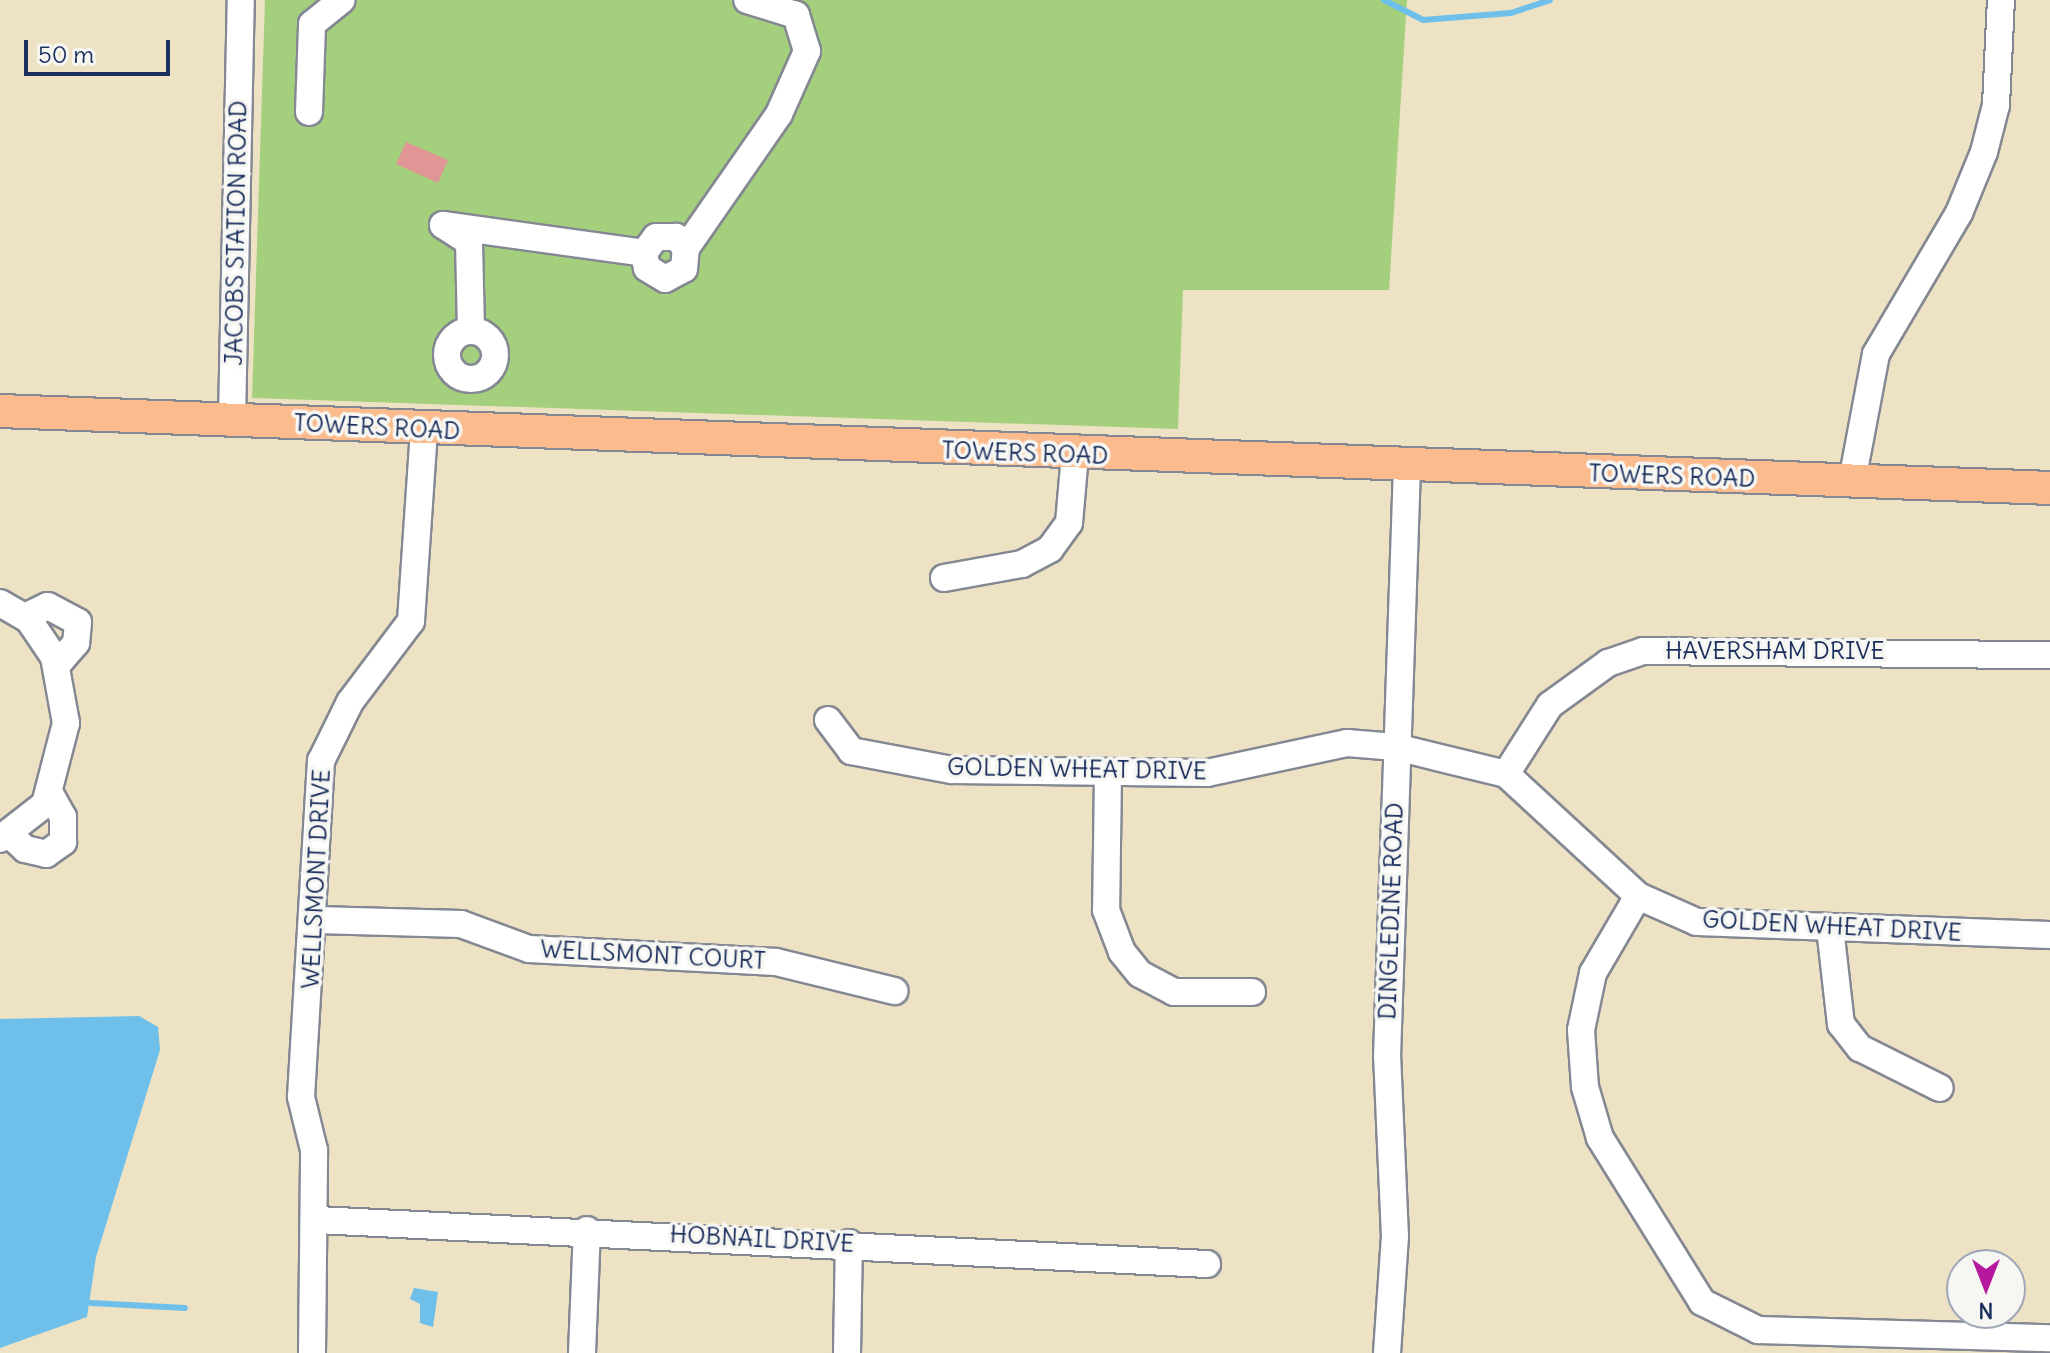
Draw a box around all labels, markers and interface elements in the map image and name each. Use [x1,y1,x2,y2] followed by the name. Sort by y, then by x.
[28,24,174,74] scale bar
[38,39,94,69] text: 50 m
[219,100,253,366] street label: JACOBS STATION ROAD
[293,408,461,446] street label: TOWERS ROAD
[941,436,1109,470] street label: TOWERS ROAD
[1588,459,1756,493] street label: TOWERS ROAD
[1665,637,1885,665] street label: HAVERSHAM DRIVE
[947,752,1207,786] street label: GOLDEN WHEAT DRIVE
[296,768,336,990] street label: WELLSMONT DRIVE
[1373,802,1409,1020] street label: DINGLEDINE ROAD
[1701,905,1963,947] street label: GOLDEN WHEAT DRIVE
[539,935,767,975] street label: WELLSMONT COURT
[669,1220,855,1258] street label: HOBNAIL DRIVE
[1946,1249,2026,1329] north arrow
[1978,1297,1994,1325] text: N

